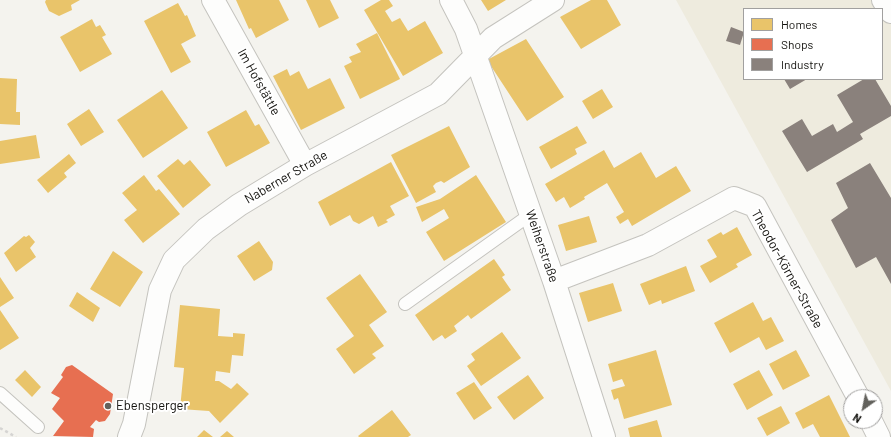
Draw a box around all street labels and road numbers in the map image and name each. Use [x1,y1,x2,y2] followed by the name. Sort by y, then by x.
[234,46,284,118] street label: Im Hofstättle
[242,147,330,207] street label: Naberner Straße
[748,207,826,331] street label: Theodor-Körner-Straße
[522,208,562,284] street label: Weiherstraße

